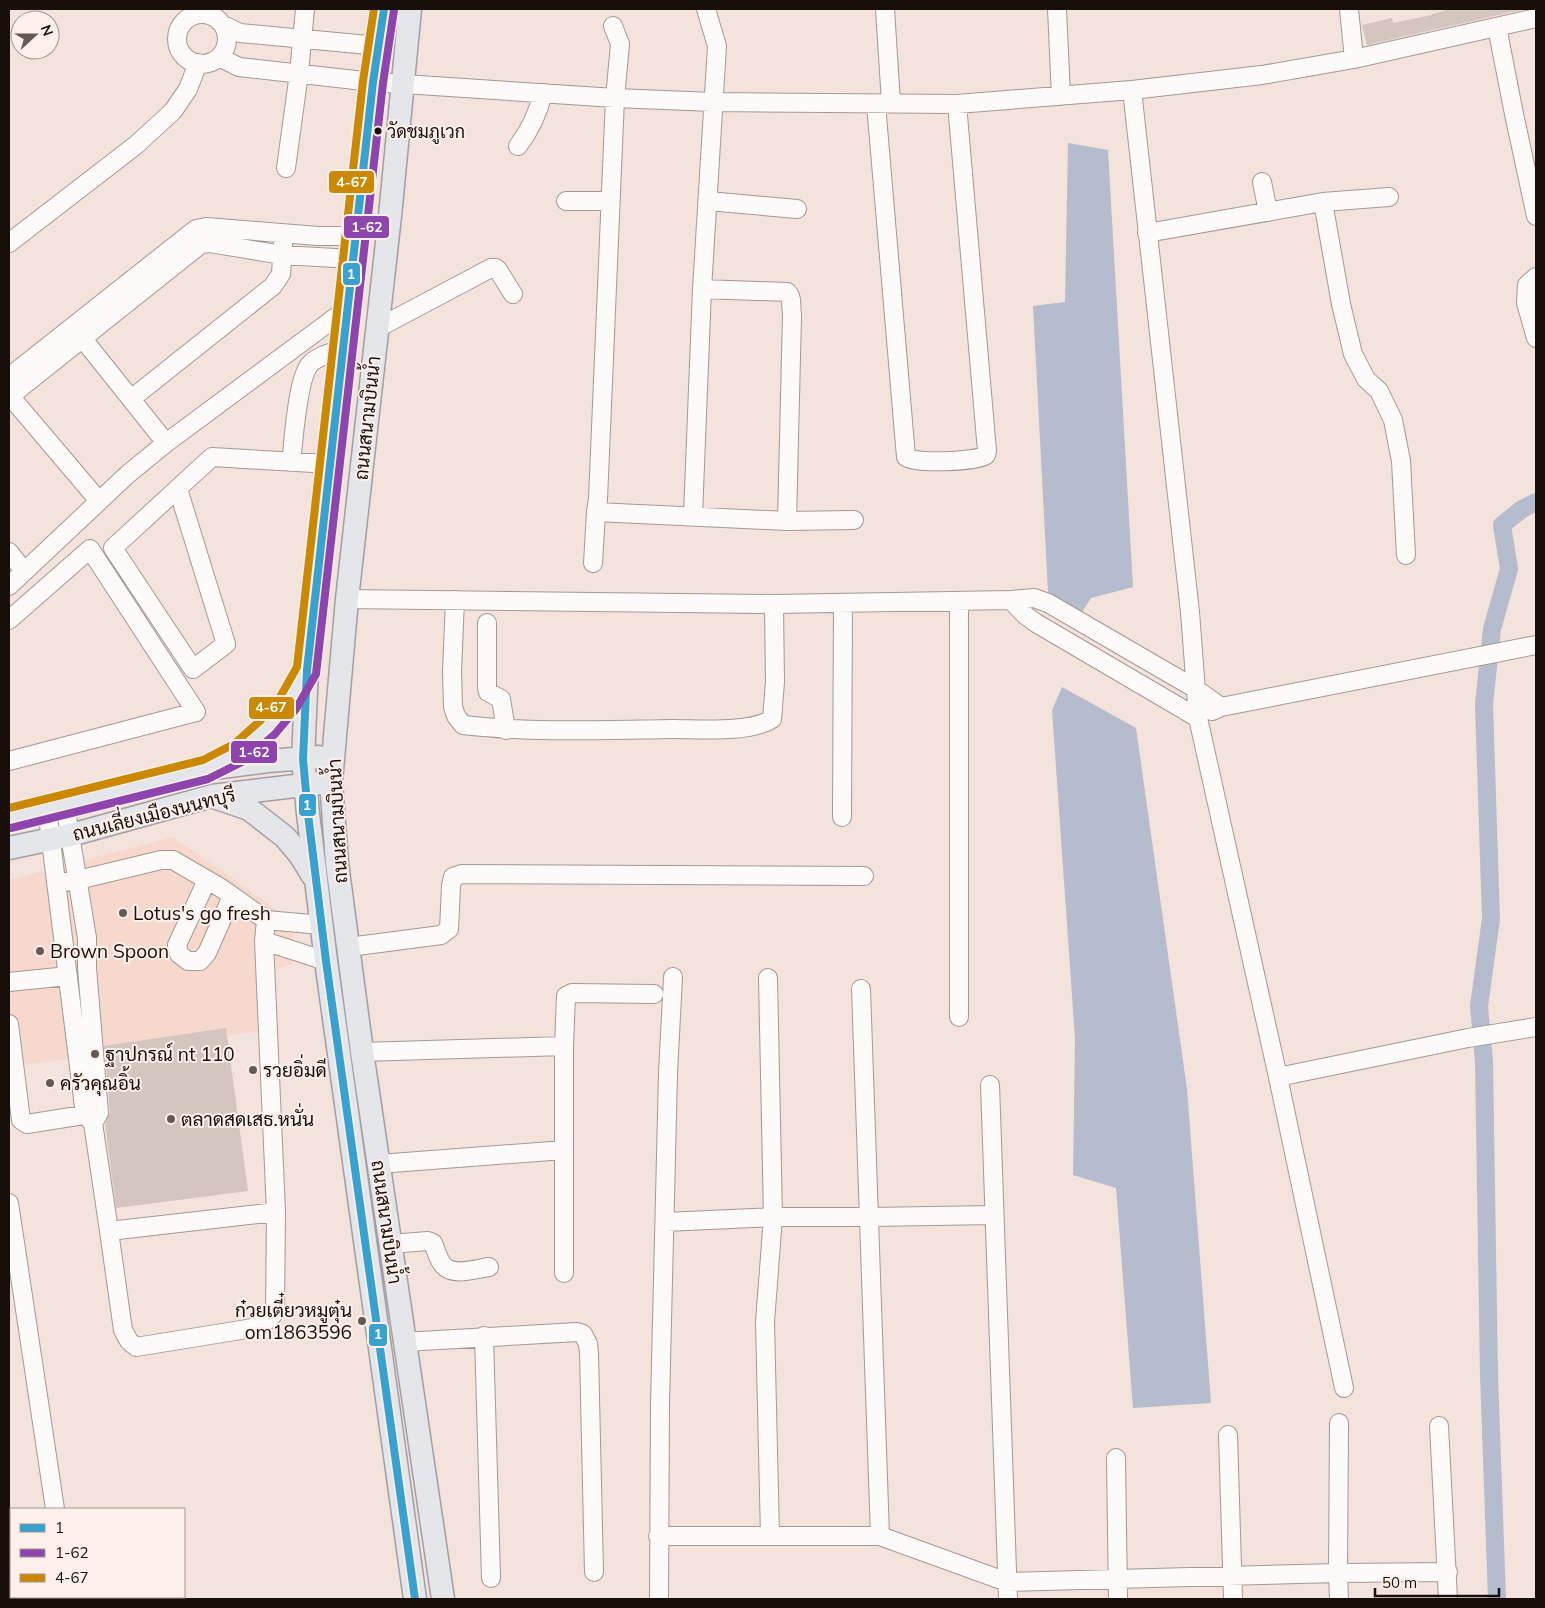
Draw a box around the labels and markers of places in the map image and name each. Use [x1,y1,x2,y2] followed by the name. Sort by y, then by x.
[387,120,465,145] place label: วัดชมภูเวก
[373,126,383,136] marker: วัดชมภูเวก
[133,901,271,925] place label: Lotus's go fresh
[117,907,129,919] marker: Lotus's go fresh
[50,939,169,963] place label: Brown Spoon
[34,945,46,957] marker: Brown Spoon
[104,1042,235,1067] place label: ฐาปกรณ์ nt 110
[89,1048,101,1060] marker: ฐาปกรณ์ nt 110
[263,1054,327,1082] place label: รวยอิ่มดี
[247,1064,259,1076] marker: รวยอิ่มดี
[60,1066,141,1096] place label: ครัวคุณอิ้น
[44,1077,56,1089] marker: ครัวคุณอิ้น
[181,1103,314,1131] place label: ตลาดสดเสธ.หนั่น
[165,1113,177,1125] marker: ตลาดสดเสธ.หนั่น
[235,1292,352,1344] place label: ก๋วยเตี๋ยวหมูตุ๋น om1863596
[356,1315,368,1327] marker: ก๋วยเตี๋ยวหมูตุ๋น om1863596

